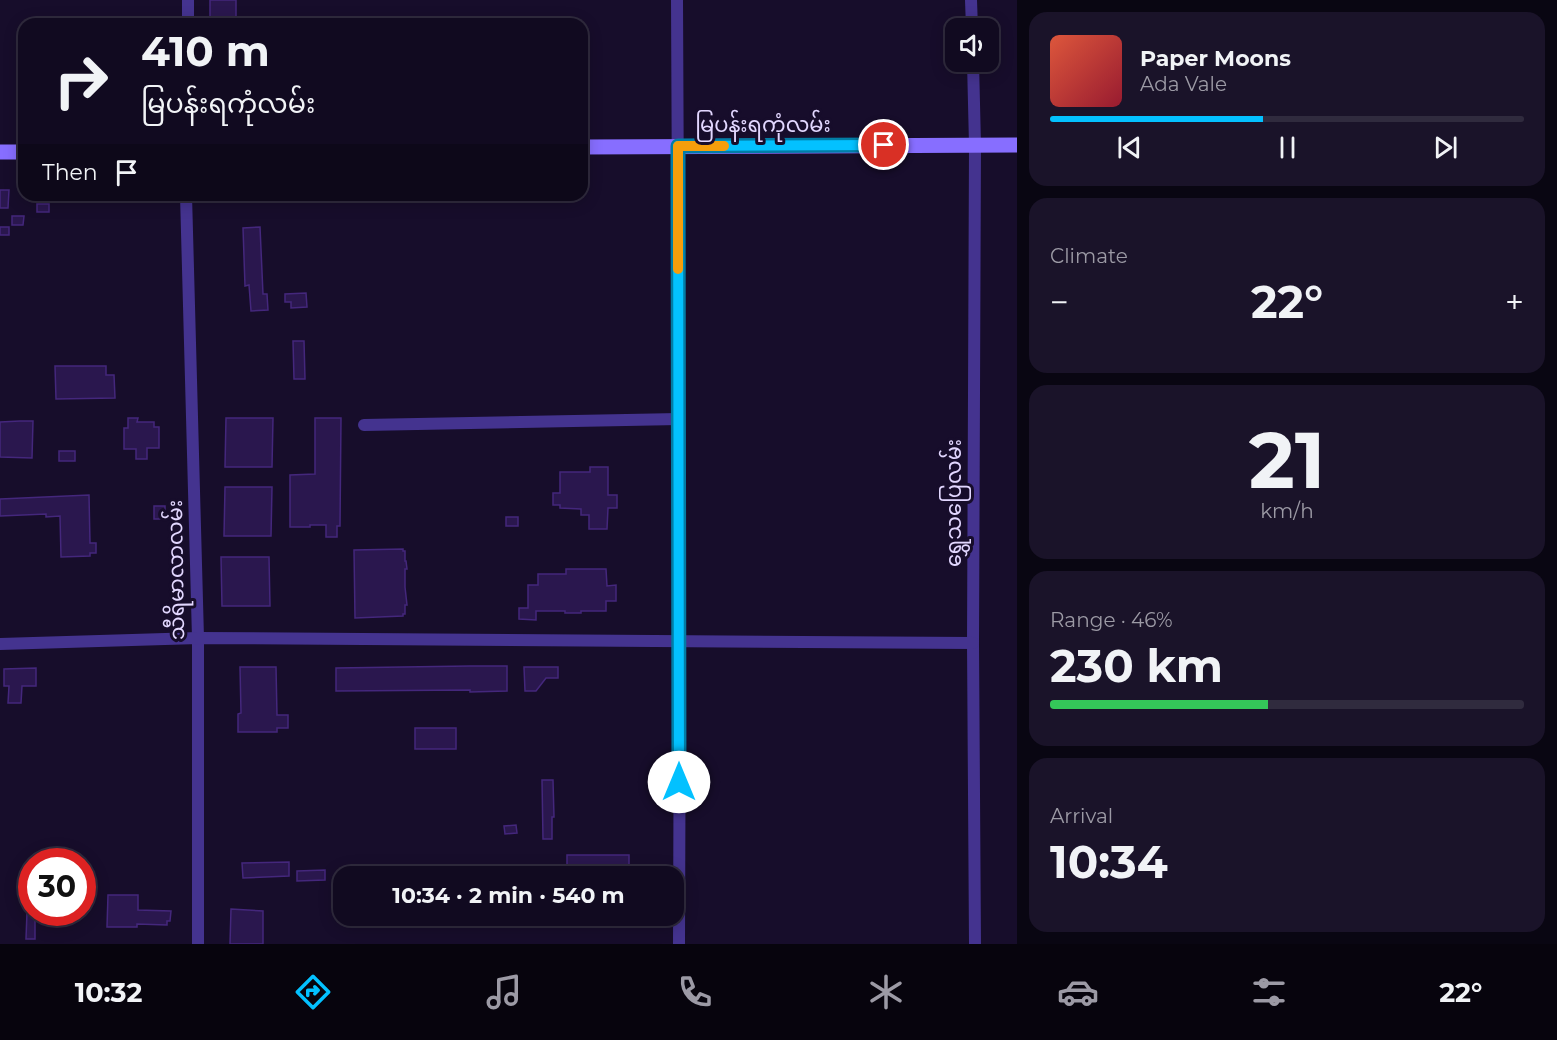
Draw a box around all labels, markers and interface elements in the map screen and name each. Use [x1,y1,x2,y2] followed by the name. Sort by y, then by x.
[945,18,999,72] map controls
[945,18,999,72] button: sound
[141,25,270,77] text: 410 m
[42,42,120,120] icon: right
[1140,45,1291,72] text: Paper Moons
[1140,72,1227,96] text: Ada Vale
[141,87,315,120] text: မြပန်းရကုံလမ်း
[695,109,831,142] street label: မြပန်းရကုံလမ်း
[858,119,909,170] pin
[867,128,900,161] icon: arrive
[1113,131,1146,164] icon: previous
[1271,131,1304,164] icon: pause
[1429,131,1462,164] icon: next
[110,156,143,189] icon: arrive
[42,159,98,186] text: Then
[1050,244,1128,268] text: Climate
[1251,274,1323,329] text: 22°
[1050,282,1069,322] text: −
[1505,282,1524,322] text: +
[1249,412,1325,508] text: 21
[938,439,971,567] street label: ရွှေသပြေလမ်း
[1260,499,1314,523] text: km/h
[159,500,194,640] street label: သီရိမာလာလမ်း
[1050,608,1173,632] text: Range · 46%
[1050,638,1223,693] text: 230 km
[647,750,711,814] position arrow
[1050,804,1113,828] text: Arrival
[1050,834,1168,889] text: 10:34
[18,848,96,926] speed limit sign: 30
[392,882,625,909] text: 10:34 · 2 min · 540 m
[292,971,334,1013] icon: directions
[483,971,525,1013] icon: music
[674,971,716,1013] icon: phone
[865,971,907,1013] icon: climate
[1057,971,1099,1013] icon: car
[1248,971,1290,1013] icon: filters
[75,976,142,1009] text: 10:32
[1439,976,1482,1009] text: 22°

